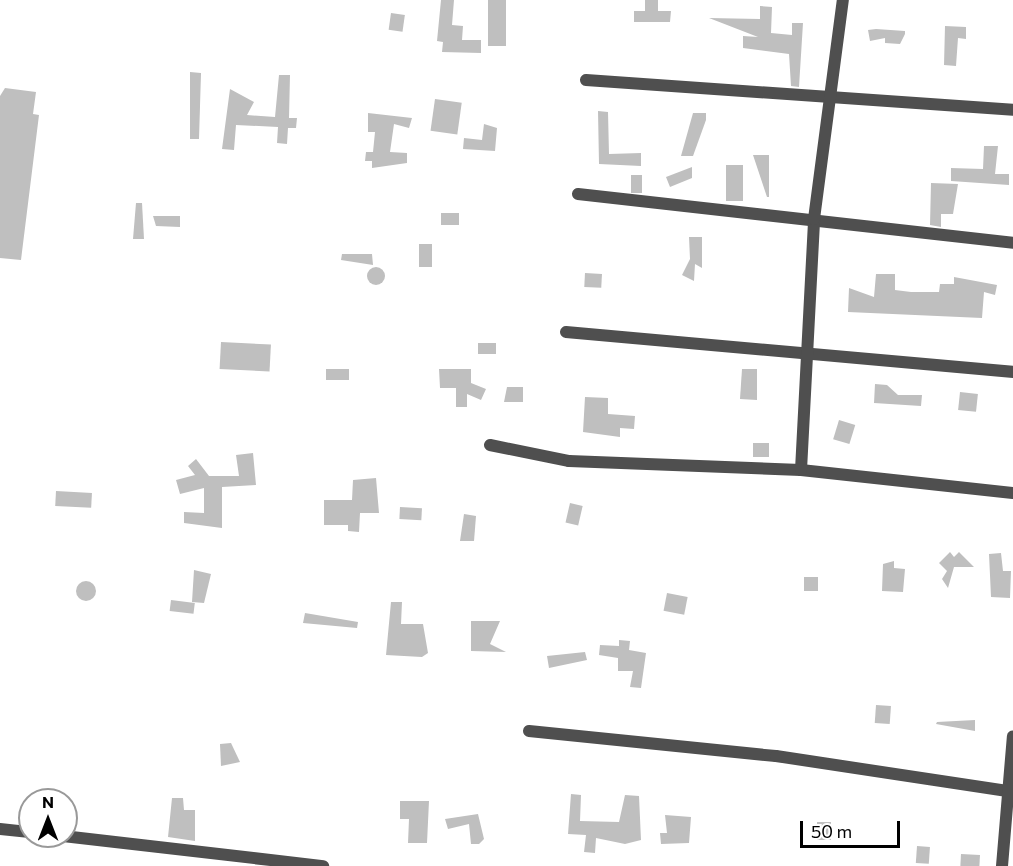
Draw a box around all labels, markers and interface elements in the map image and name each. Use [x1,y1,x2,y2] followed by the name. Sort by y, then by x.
[18,788,78,848] north arrow
[42,792,54,811] text: N
[803,809,904,847] scale bar
[811,820,852,842] text: 50 m

